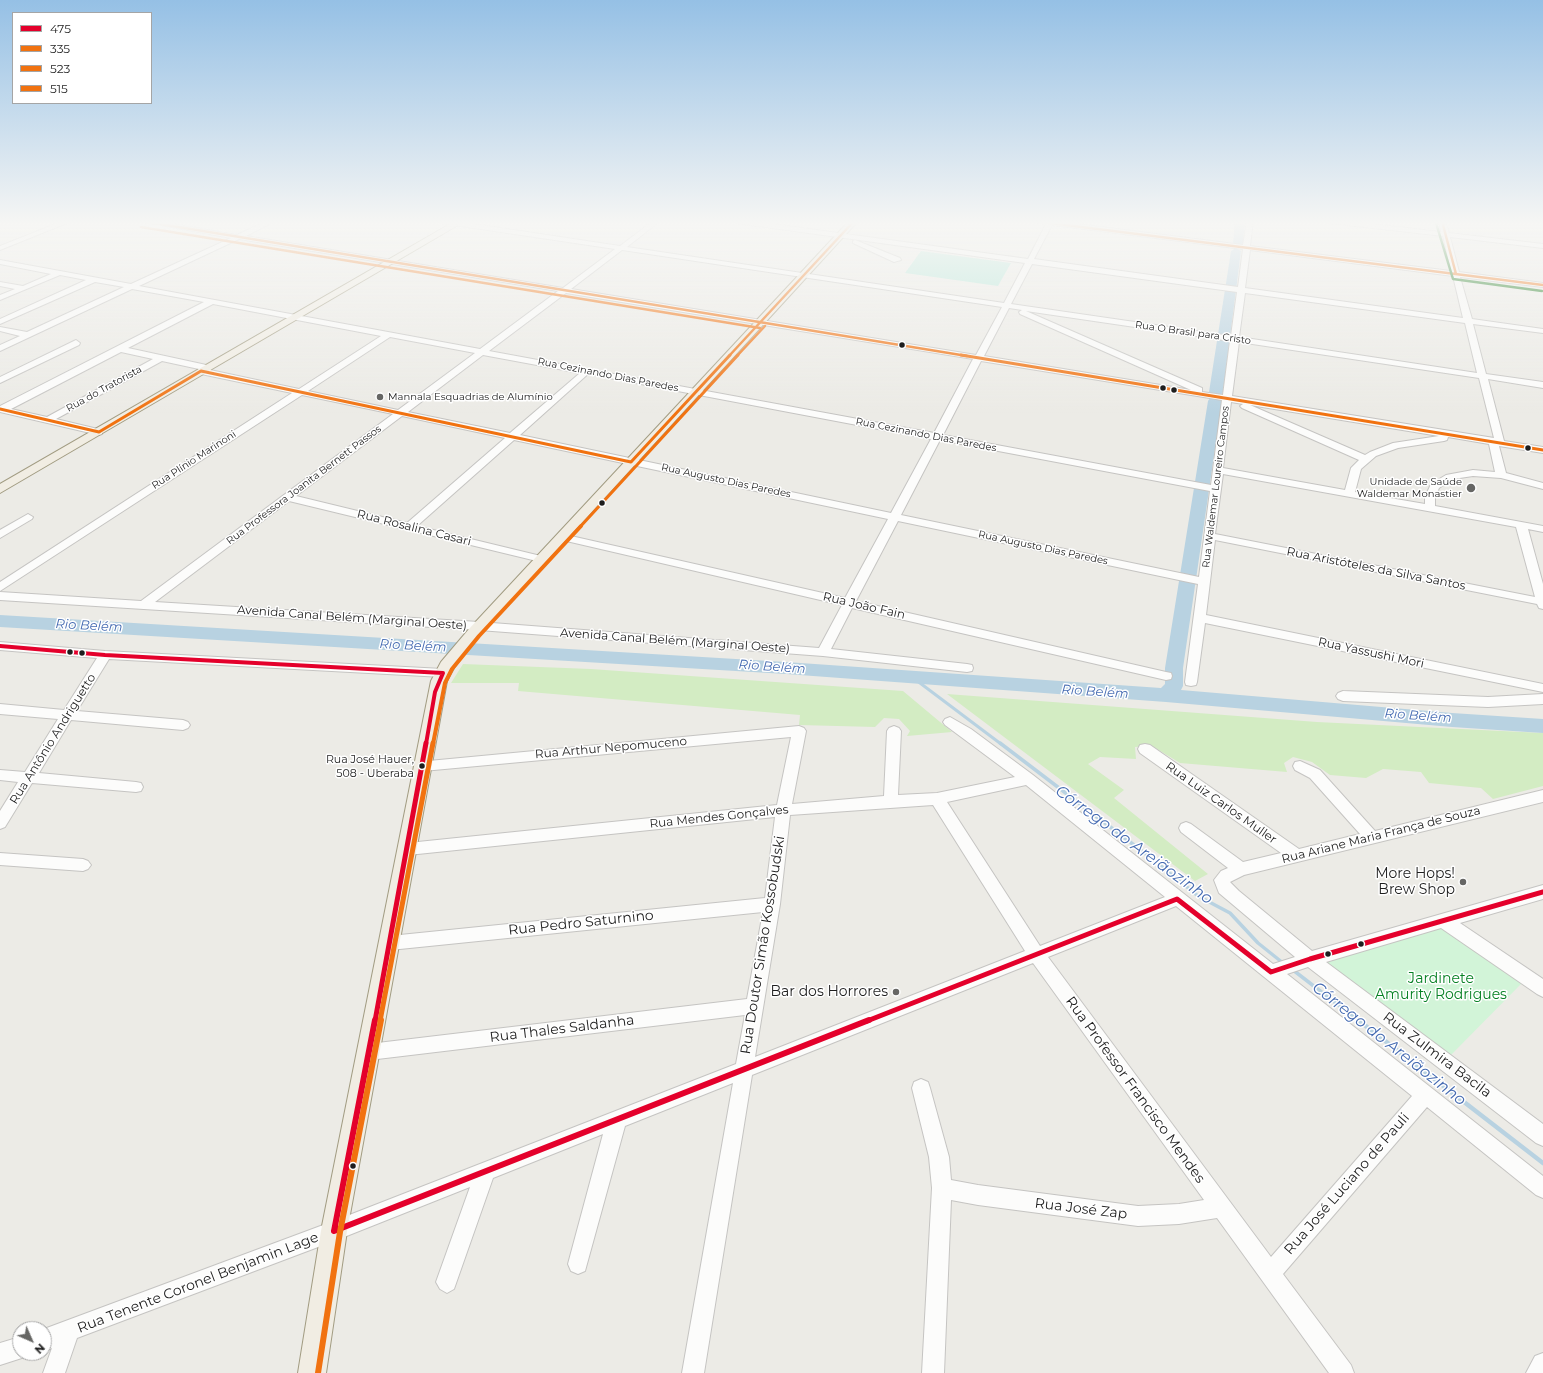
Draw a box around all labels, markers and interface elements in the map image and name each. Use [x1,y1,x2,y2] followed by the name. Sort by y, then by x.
[12,12,152,104] legend
[50,21,71,36] text: 475
[50,41,70,56] text: 335
[50,61,70,76] text: 523
[50,81,68,96] text: 515
[1134,319,1252,347] street label: Rua O Brasil para Cristo
[897,340,907,350] unlabelled marker
[537,355,679,395] street label: Rua Cezinando Dias Paredes
[64,363,144,415] street label: Rua do Tratorista
[1158,383,1168,393] unlabelled marker
[1169,385,1179,395] unlabelled marker
[388,391,553,403] place label: Mannala Esquadrias de Alumínio
[375,392,385,402] marker: Mannala Esquadrias de Alumínio
[1200,405,1232,569] street label: Rua Waldemar Loureiro Campos
[855,415,997,455] street label: Rua Cezinando Dias Paredes
[224,423,384,547] street label: Rua Professora Joanita Bernett Passos
[150,428,238,492] street label: Rua Plínio Marinoni
[1523,443,1533,453] unlabelled marker
[660,461,792,501] street label: Rua Augusto Dias Paredes
[1357,476,1462,500] place label: Unidade de Saúde Waldemar Monastier
[1465,482,1477,494] marker: Unidade de Saúde Waldemar Monastier
[597,498,607,508] unlabelled marker
[355,507,473,549] street label: Rua Rosalina Casari
[977,528,1109,568] street label: Rua Augusto Dias Paredes
[1285,545,1467,593] street label: Rua Aristóteles da Silva Santos
[821,590,907,622] street label: Rua João Fain
[237,603,467,633] street label: Avenida Canal Belém (Marginal Oeste)
[55,616,123,636] water label: Rio Belém
[560,626,790,656] street label: Avenida Canal Belém (Marginal Oeste)
[1317,635,1425,671] street label: Rua Yassushi Mori
[379,636,447,656] water label: Rio Belém
[65,647,75,657] unlabelled marker
[77,648,87,658] unlabelled marker
[738,657,806,677] water label: Rio Belém
[7,671,99,807] street label: Rua Antônio Andriguetto
[1061,682,1129,702] water label: Rio Belém
[1384,706,1452,726] water label: Rio Belém
[534,734,688,762] street label: Rua Arthur Nepomuceno
[326,753,414,779] place label: Rua José Hauer, 508 - Uberaba
[1163,759,1279,847] street label: Rua Luiz Carlos Muller
[417,761,427,771] marker: Rua José Hauer, 508 - Uberaba
[1051,781,1217,909] water label: Córrego do Areiãozinho
[649,803,789,831] street label: Rua Mendes Gonçalves
[1280,803,1482,867] street label: Rua Ariane Maria França de Souza
[737,835,789,1055] street label: Rua Doutor Simão Kossobudski
[1375,866,1455,898] place label: More Hops! Brew Shop
[1458,877,1468,887] marker: More Hops! Brew Shop
[507,907,655,939] street label: Rua Pedro Saturnino
[1356,939,1366,949] unlabelled marker
[1323,949,1333,959] unlabelled marker
[1375,971,1507,1004] park label: Jardinete Amurity Rodrigues
[1308,978,1470,1110] water label: Córrego do Areiãozinho
[771,984,888,1000] place label: Bar dos Horrores
[891,987,901,997] marker: Bar dos Horrores
[1062,994,1208,1186] street label: Rua Professor Francisco Mendes
[1379,1009,1495,1101] street label: Rua Zulmira Bacila
[489,1012,635,1046] street label: Rua Thales Saldanha
[1281,1110,1413,1258] street label: Rua José Luciano de Pauli
[348,1161,358,1171] unlabelled marker
[1034,1195,1128,1223] street label: Rua José Zap
[75,1229,321,1337] street label: Rua Tenente Coronel Benjamin Lage
[12,1321,52,1361] north arrow
[32,1341,48,1357] text: N

